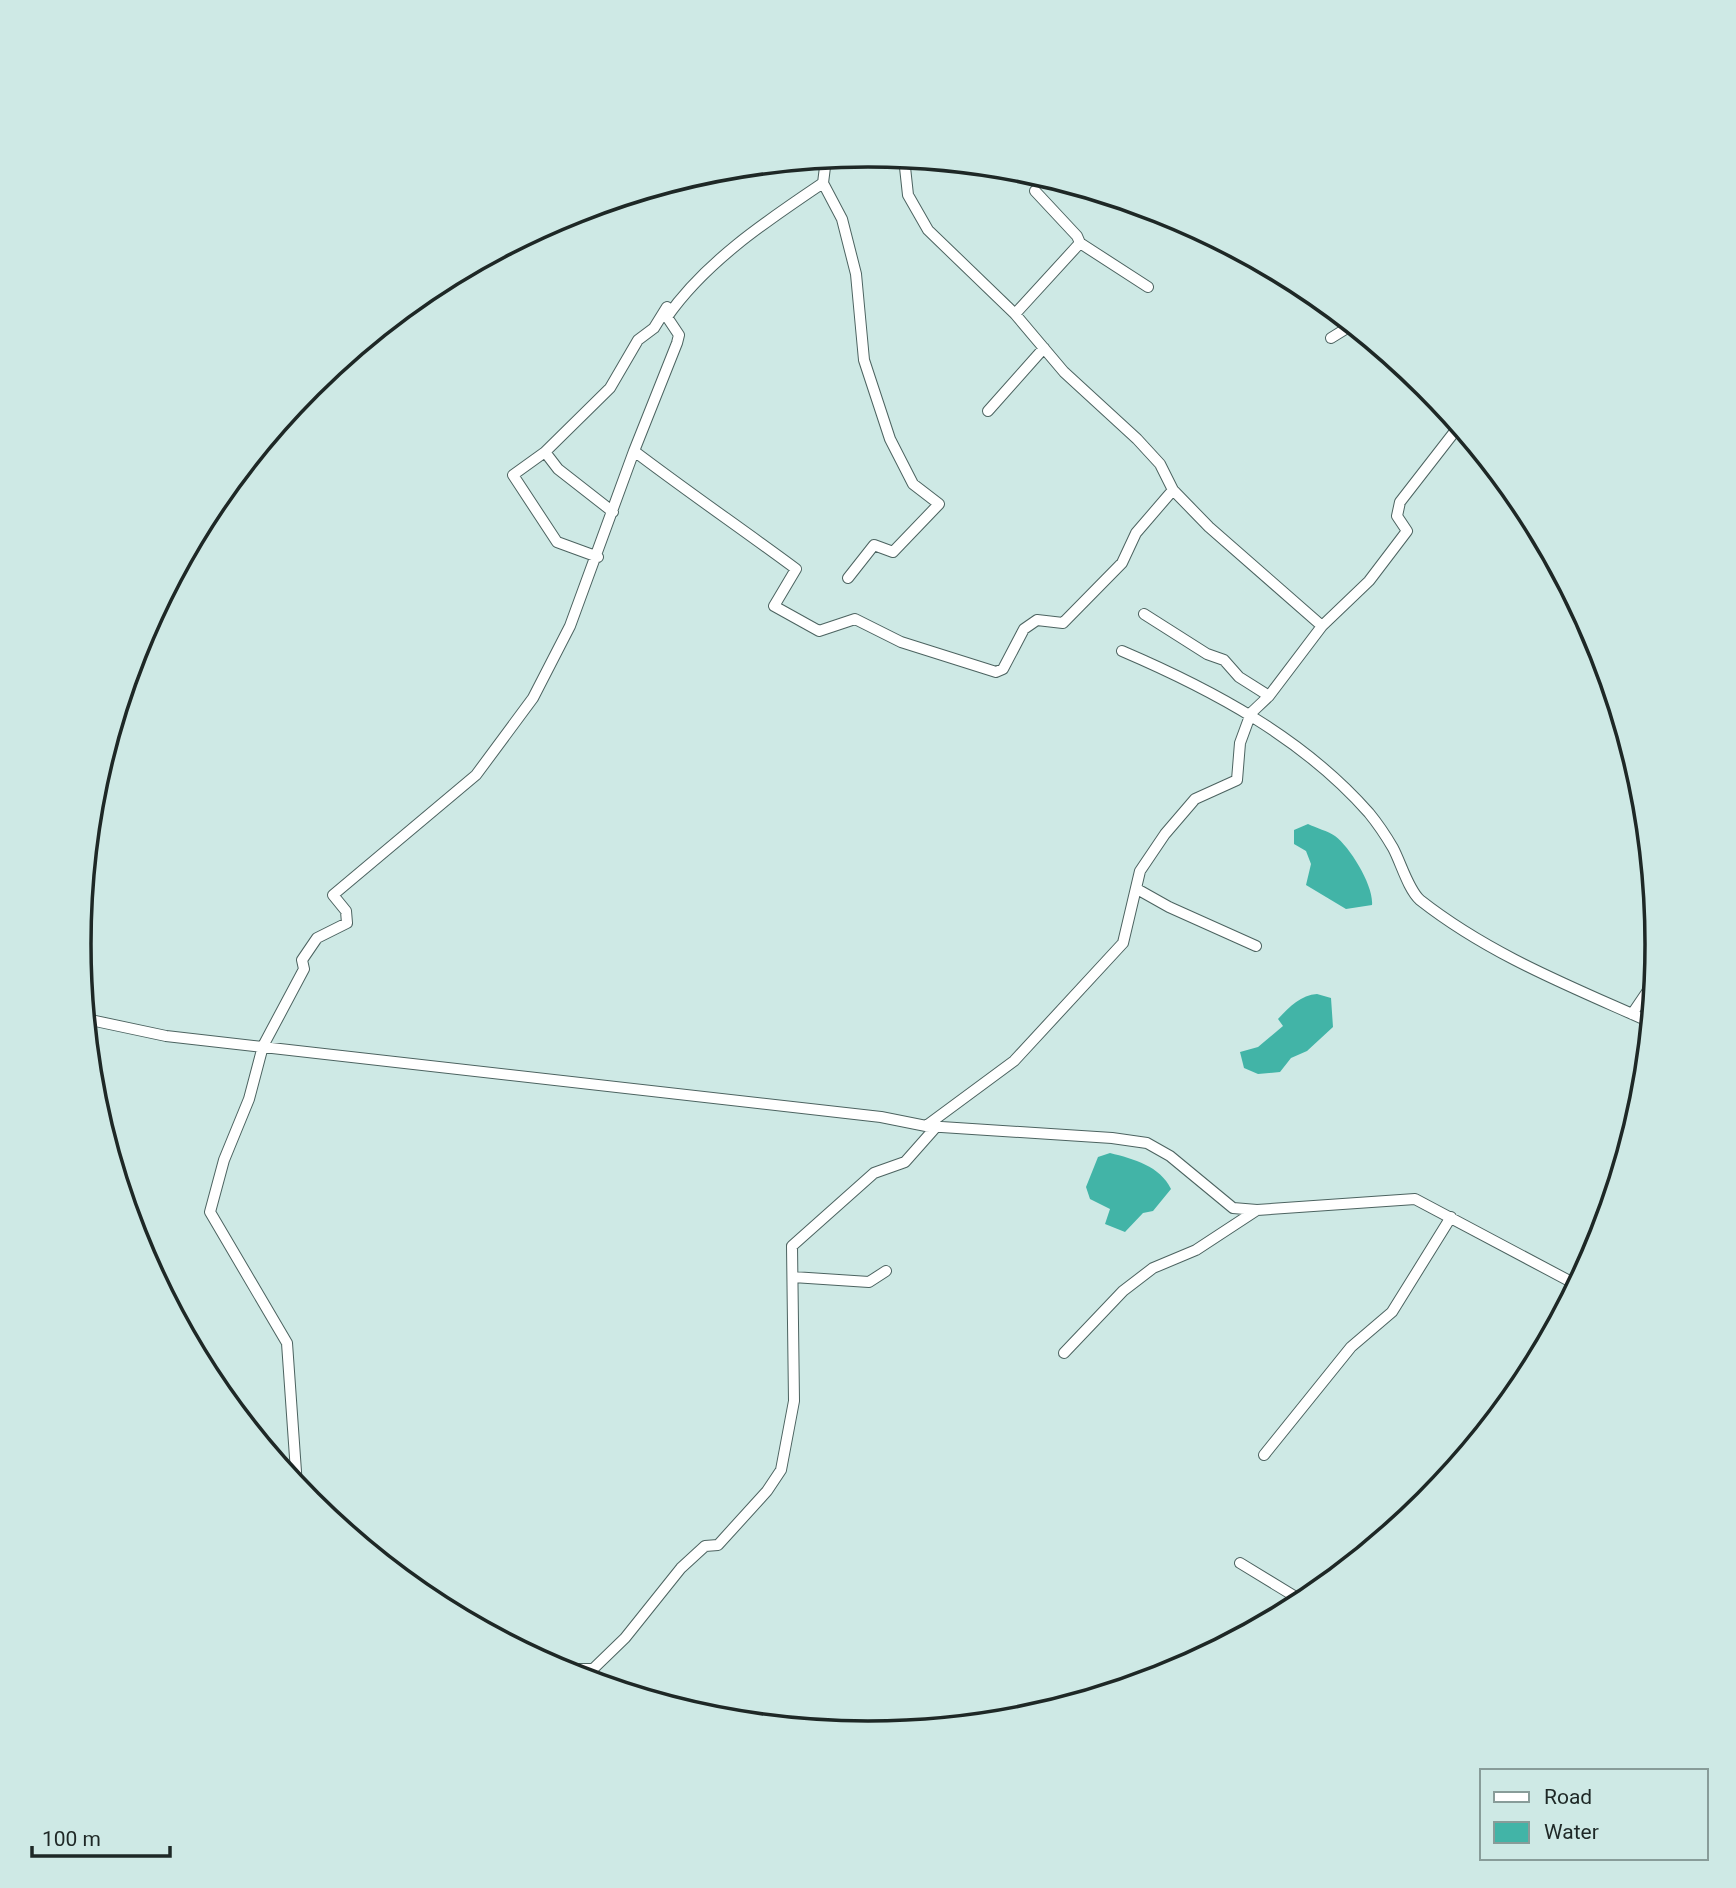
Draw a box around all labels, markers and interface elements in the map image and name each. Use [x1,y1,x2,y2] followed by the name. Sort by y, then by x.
[1480,1769,1708,1860] legend
[1544,1785,1592,1809] text: Road
[32,1814,170,1858] scale bar
[1544,1820,1599,1844] text: Water
[42,1827,101,1851] text: 100 m

